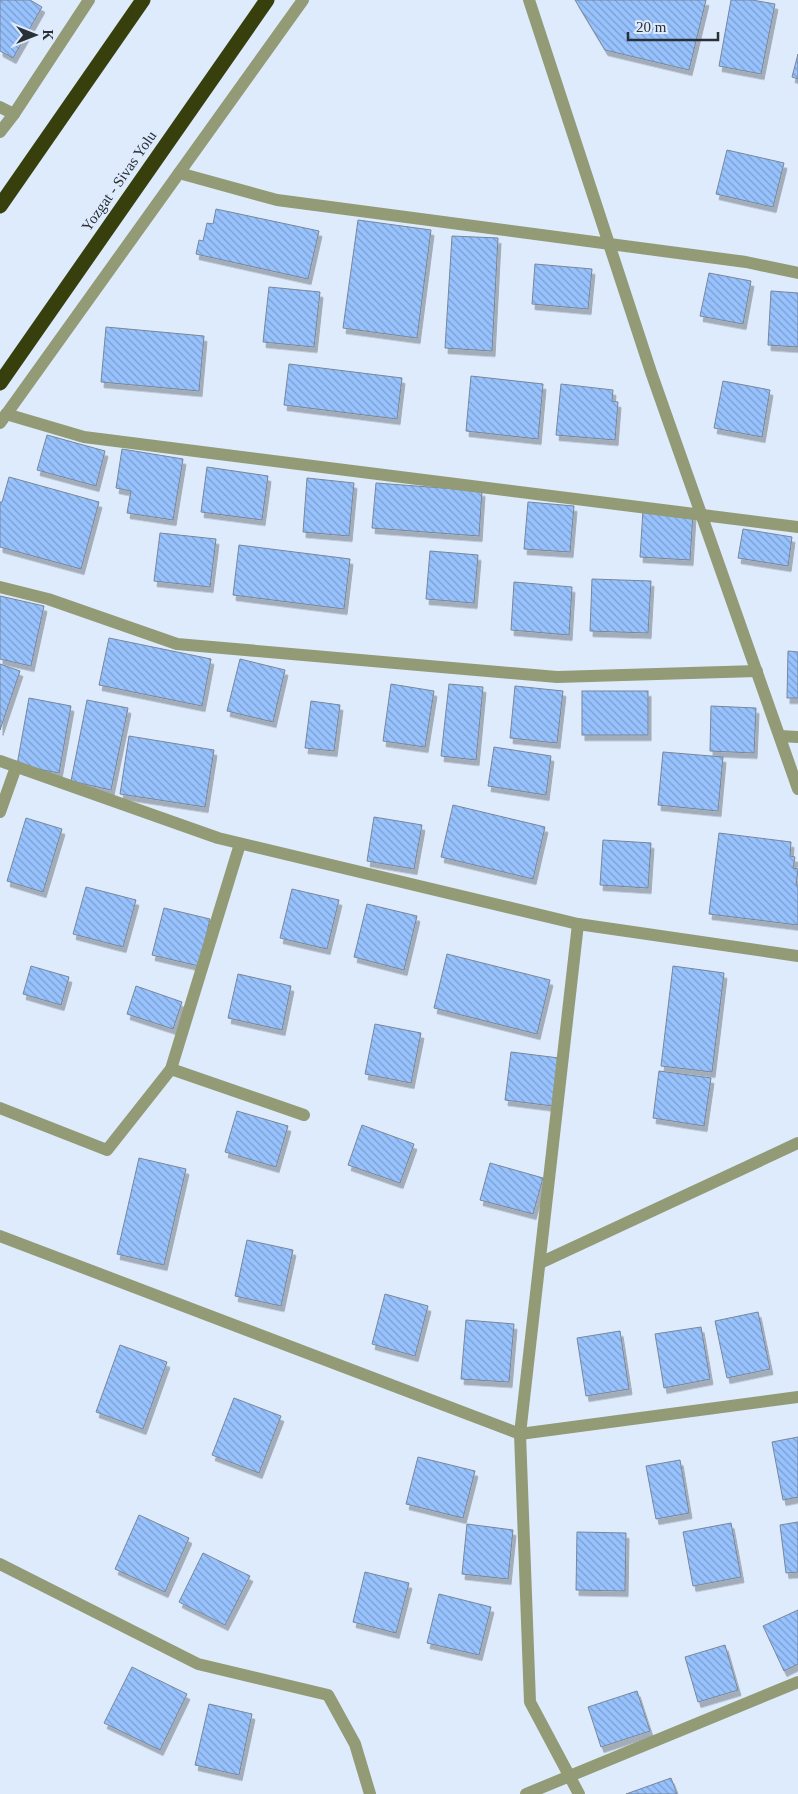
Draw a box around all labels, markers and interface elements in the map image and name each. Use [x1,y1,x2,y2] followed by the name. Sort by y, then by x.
[10,10,60,60] north arrow
[628,10,718,42] scale bar
[636,19,667,35] text: 20 m
[40,30,55,41] text: K
[78,127,160,234] street label: Yozgat - Sivas Yolu

